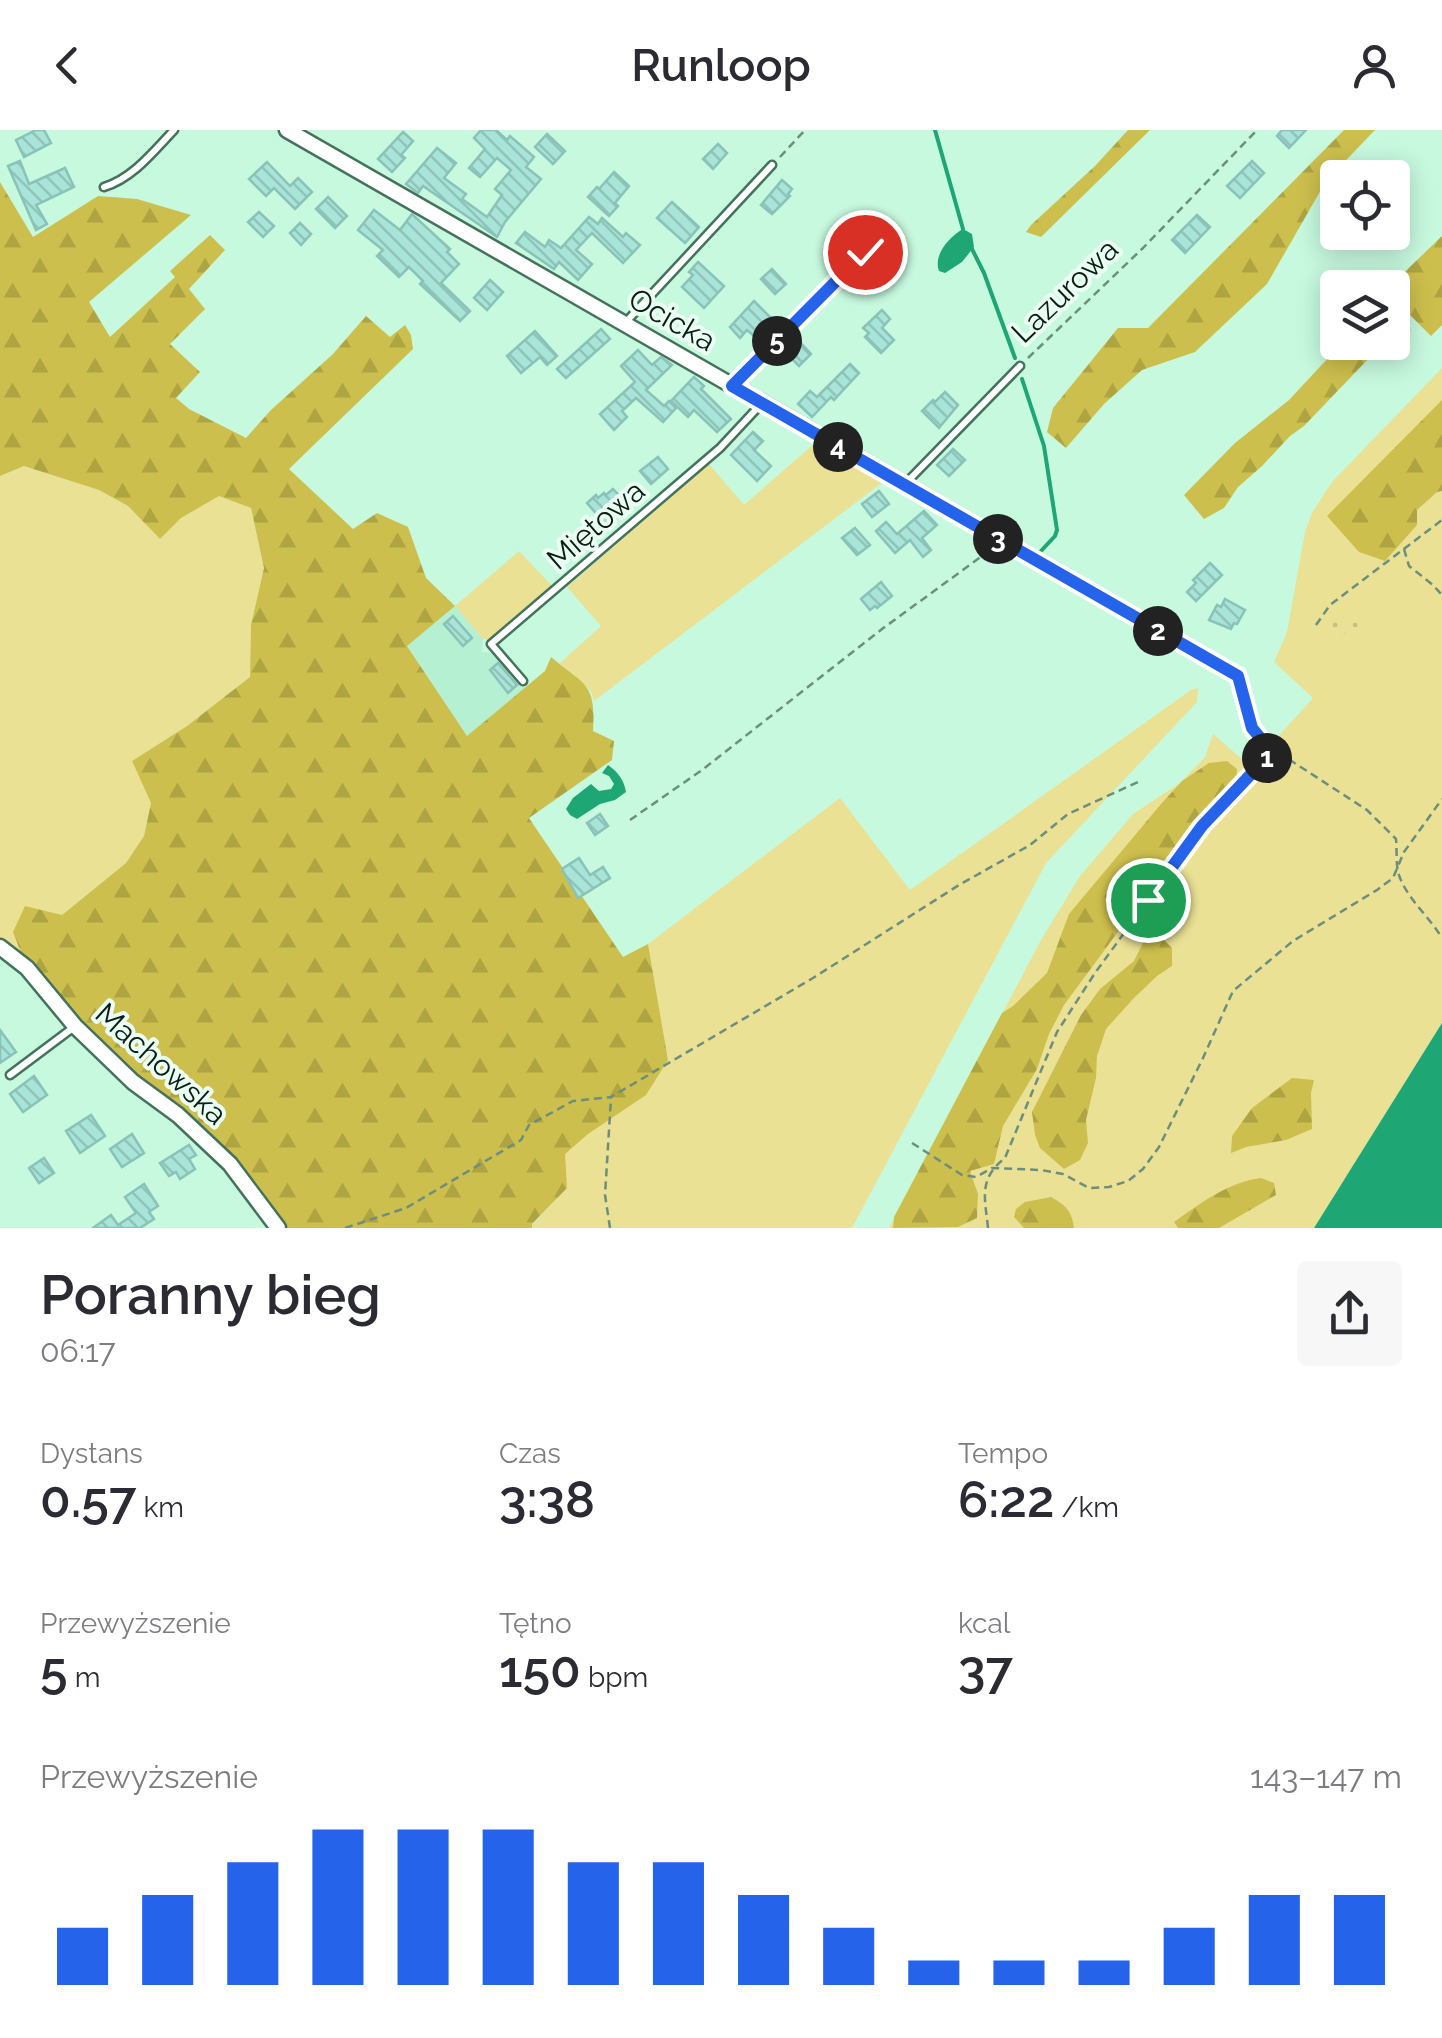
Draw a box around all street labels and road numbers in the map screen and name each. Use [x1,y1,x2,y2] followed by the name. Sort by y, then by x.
[1004,231,1125,350] street label: Lazurowa
[623,281,722,358] street label: Ocicka
[540,473,652,576] street label: Miętowa
[89,996,234,1132] street label: Machowska

